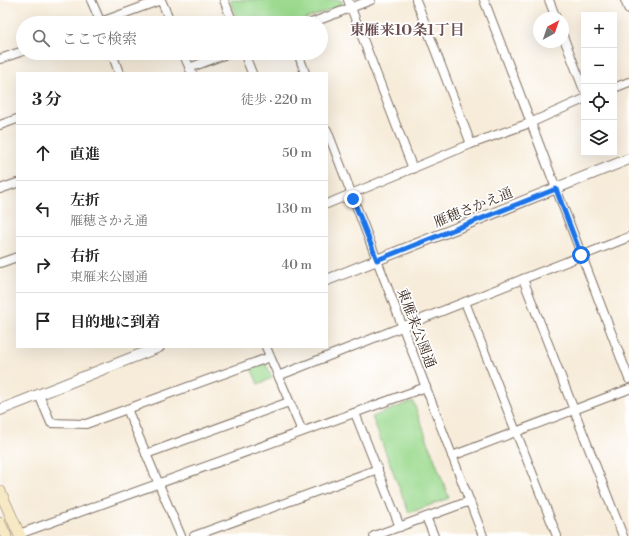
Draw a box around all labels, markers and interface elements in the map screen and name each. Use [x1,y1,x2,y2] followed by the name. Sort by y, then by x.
[533,12,569,48] north arrow
[581,12,617,156] map controls
[581,12,617,48] button: +
[16,16,328,60] search box
[350,21,464,40] district label: 東雁来10条1丁目
[30,27,52,49] icon: search
[62,30,137,49] text: ここで検索
[581,48,617,84] button: −
[581,84,617,120] button: locate
[32,89,62,111] text: 3 分
[241,92,312,108] text: 徒歩 · 220 m
[581,120,617,156] button: layers
[32,142,54,164] icon: ahead
[70,145,100,164] text: 直進
[282,145,312,161] text: 50 m
[431,184,516,232] street label: 雁穂さかえ通
[344,190,362,208] route end
[70,191,100,210] text: 左折
[32,198,54,220] icon: left
[277,201,312,217] text: 130 m
[70,213,148,229] text: 雁穂さかえ通
[572,246,590,264] route start
[70,247,100,266] text: 右折
[32,254,54,276] icon: right
[282,257,312,273] text: 40 m
[70,269,148,285] text: 東雁来公園通
[393,286,440,371] street label: 東雁来公園通
[32,310,54,332] icon: arrive
[70,313,160,332] text: 目的地に到着

